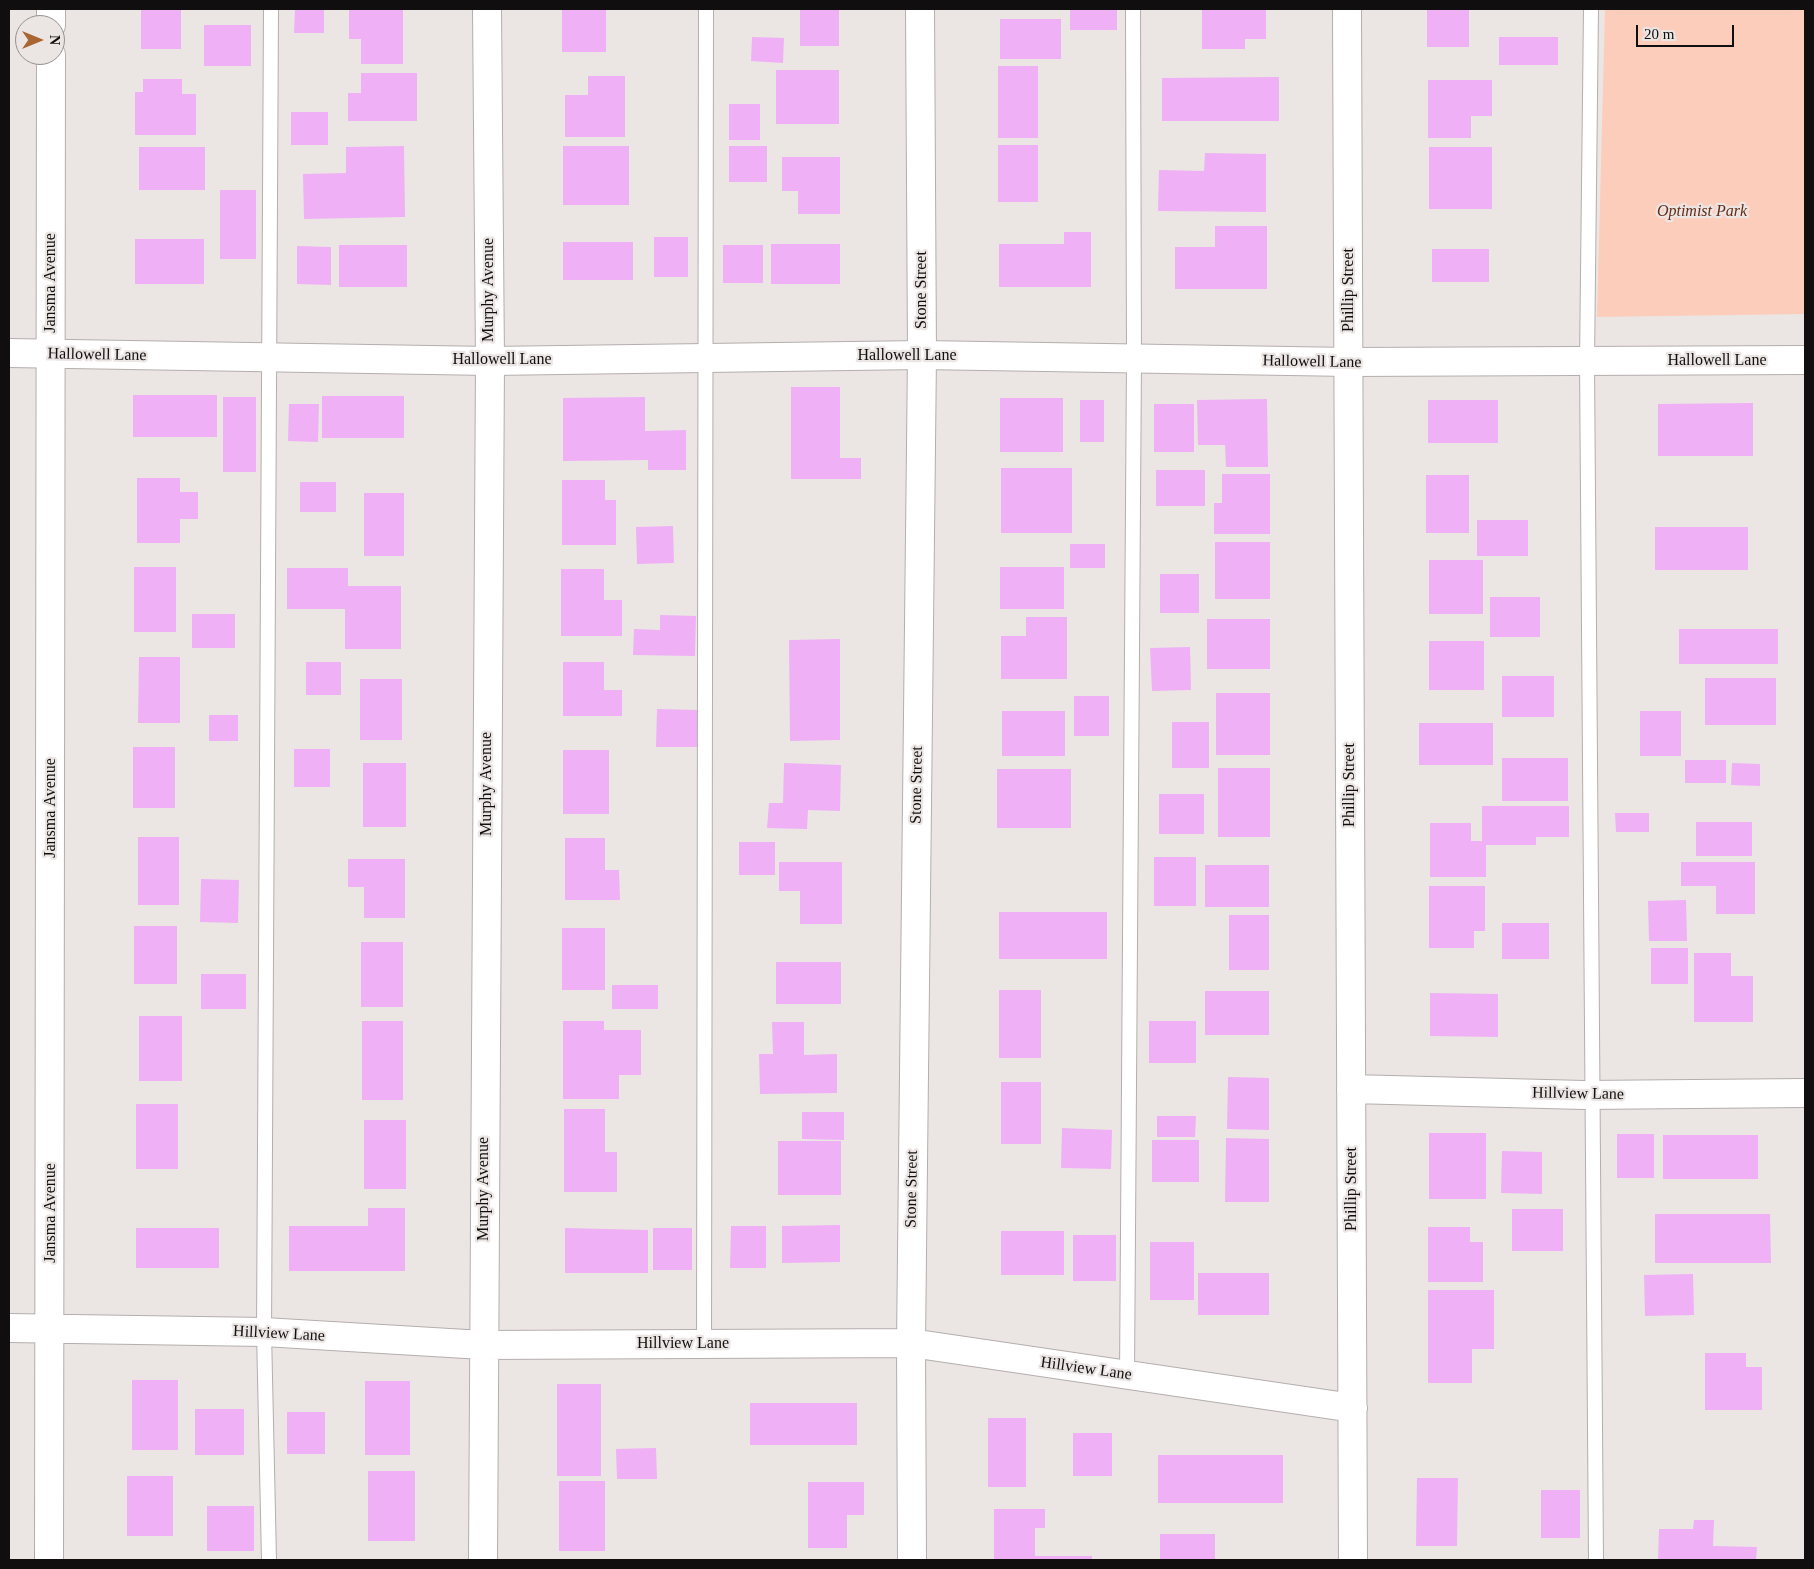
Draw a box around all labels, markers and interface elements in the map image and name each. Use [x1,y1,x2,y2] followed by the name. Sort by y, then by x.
[15,15,65,65] north arrow
[1639,15,1736,47] scale bar
[1644,26,1674,42] text: 20 m
[47,35,62,45] text: N
[1657,202,1747,222] park label: Optimist Park
[41,233,61,333] street label: Jansma Avenue
[479,238,499,342] street label: Murphy Avenue
[1339,248,1359,332] street label: Phillip Street
[912,251,932,329] street label: Stone Street
[47,345,147,365] street label: Hallowell Lane
[857,346,957,366] street label: Hallowell Lane
[452,350,552,370] street label: Hallowell Lane
[1667,351,1767,371] street label: Hallowell Lane
[1262,352,1362,372] street label: Hallowell Lane
[477,732,497,836] street label: Murphy Avenue
[1340,743,1360,827] street label: Phillip Street
[907,746,927,824] street label: Stone Street
[41,758,61,858] street label: Jansma Avenue
[1532,1084,1624,1104] street label: Hillview Lane
[474,1137,494,1241] street label: Murphy Avenue
[1342,1147,1362,1231] street label: Phillip Street
[902,1150,922,1228] street label: Stone Street
[41,1163,61,1263] street label: Jansma Avenue
[233,1322,325,1346] street label: Hillview Lane
[637,1334,729,1354] street label: Hillview Lane
[1039,1353,1133,1385] street label: Hillview Lane

